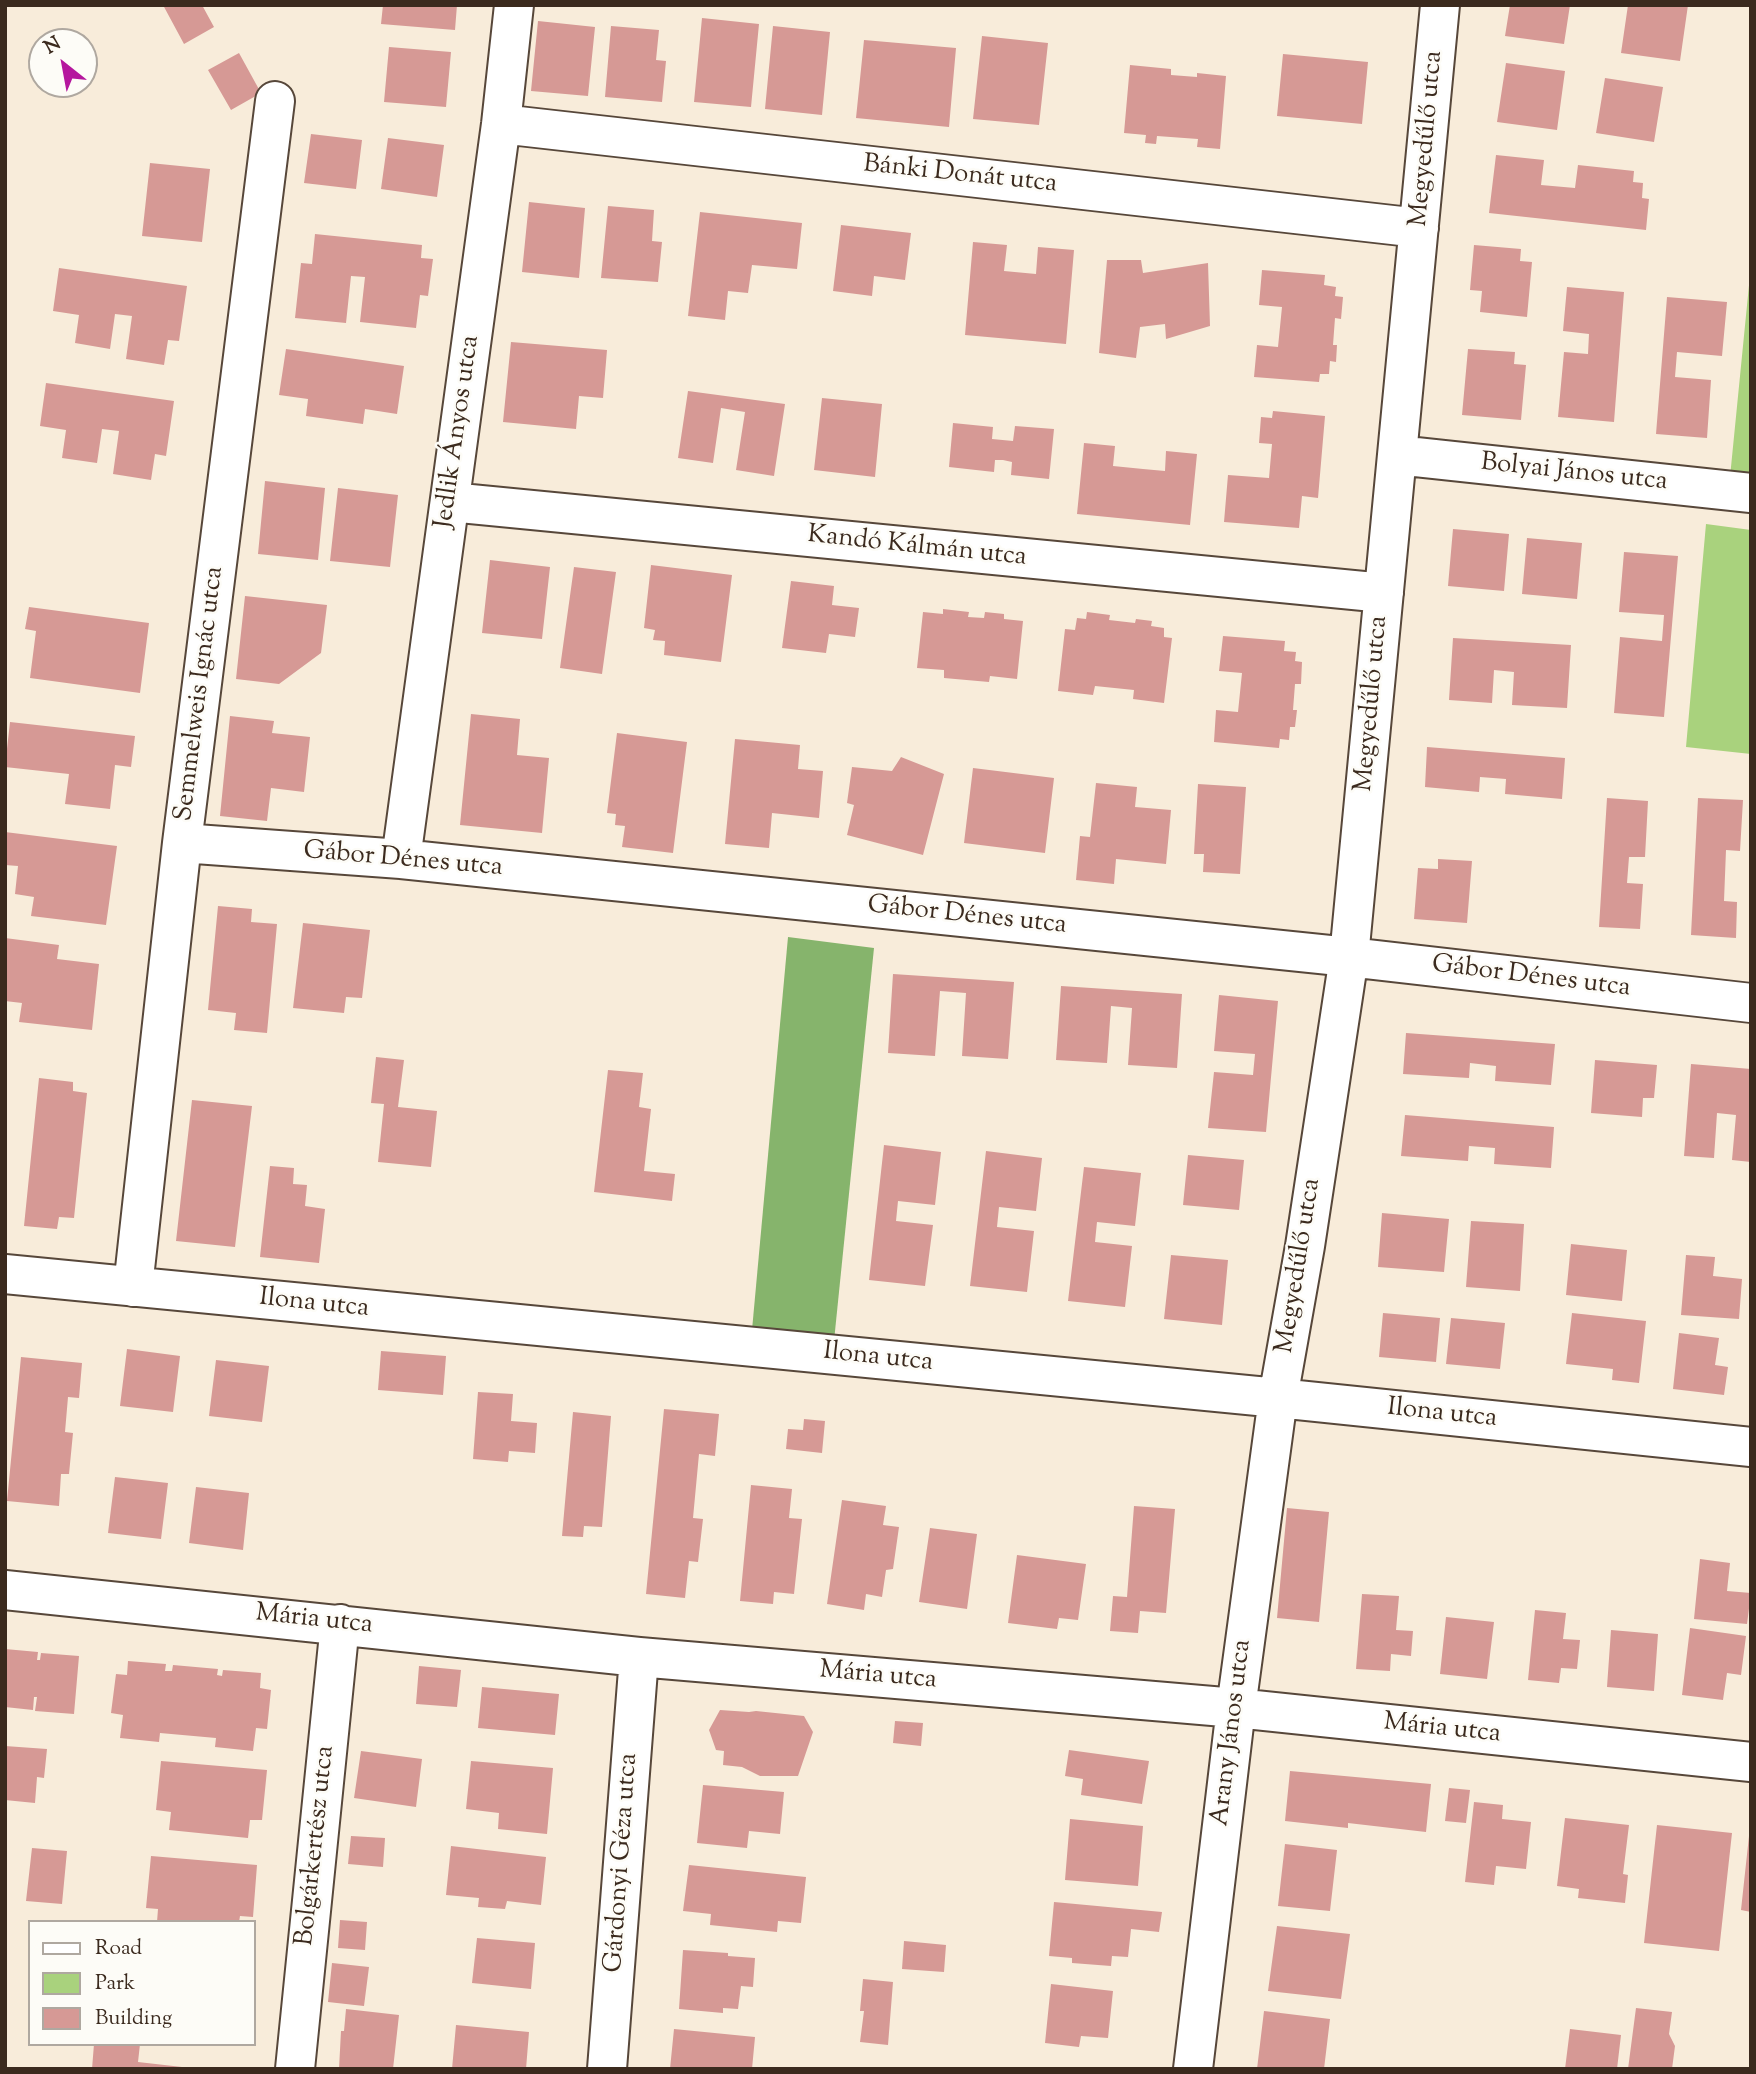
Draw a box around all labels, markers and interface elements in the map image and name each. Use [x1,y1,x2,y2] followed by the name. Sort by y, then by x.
[28,28,98,98] north arrow
[39,31,66,62] text: N
[1405,50,1451,228] street label: Megyedűlő utca
[862,150,1058,202] street label: Bánki Donát utca
[430,334,488,530] street label: Jedlik Ányos utca
[1479,449,1669,499] street label: Bolyai János utca
[806,521,1028,575] street label: Kandó Kálmán utca
[170,565,232,823] street label: Semmelweis Ignác utca
[1350,615,1396,793] street label: Megyedűlő utca
[302,837,504,885] street label: Gábor Dénes utca
[866,891,1068,943] street label: Gábor Dénes utca
[1430,950,1632,1006] street label: Gábor Dénes utca
[1271,1176,1329,1356] street label: Megyedűlő utca
[258,1284,370,1326] street label: Ilona utca
[822,1338,934,1380] street label: Ilona utca
[1386,1394,1498,1436] street label: Ilona utca
[254,1599,374,1643] street label: Mária utca
[1206,1638,1260,1828] street label: Arany János utca
[818,1656,938,1698] street label: Mária utca
[1382,1708,1502,1752] street label: Mária utca
[291,1744,343,1948] street label: Bolgárkertész utca
[600,1752,646,1974] street label: Gárdonyi Géza utca
[28,1920,256,2046] legend
[95,1934,142,1964] text: Road
[95,1969,135,1999] text: Park
[95,2004,172,2034] text: Building

